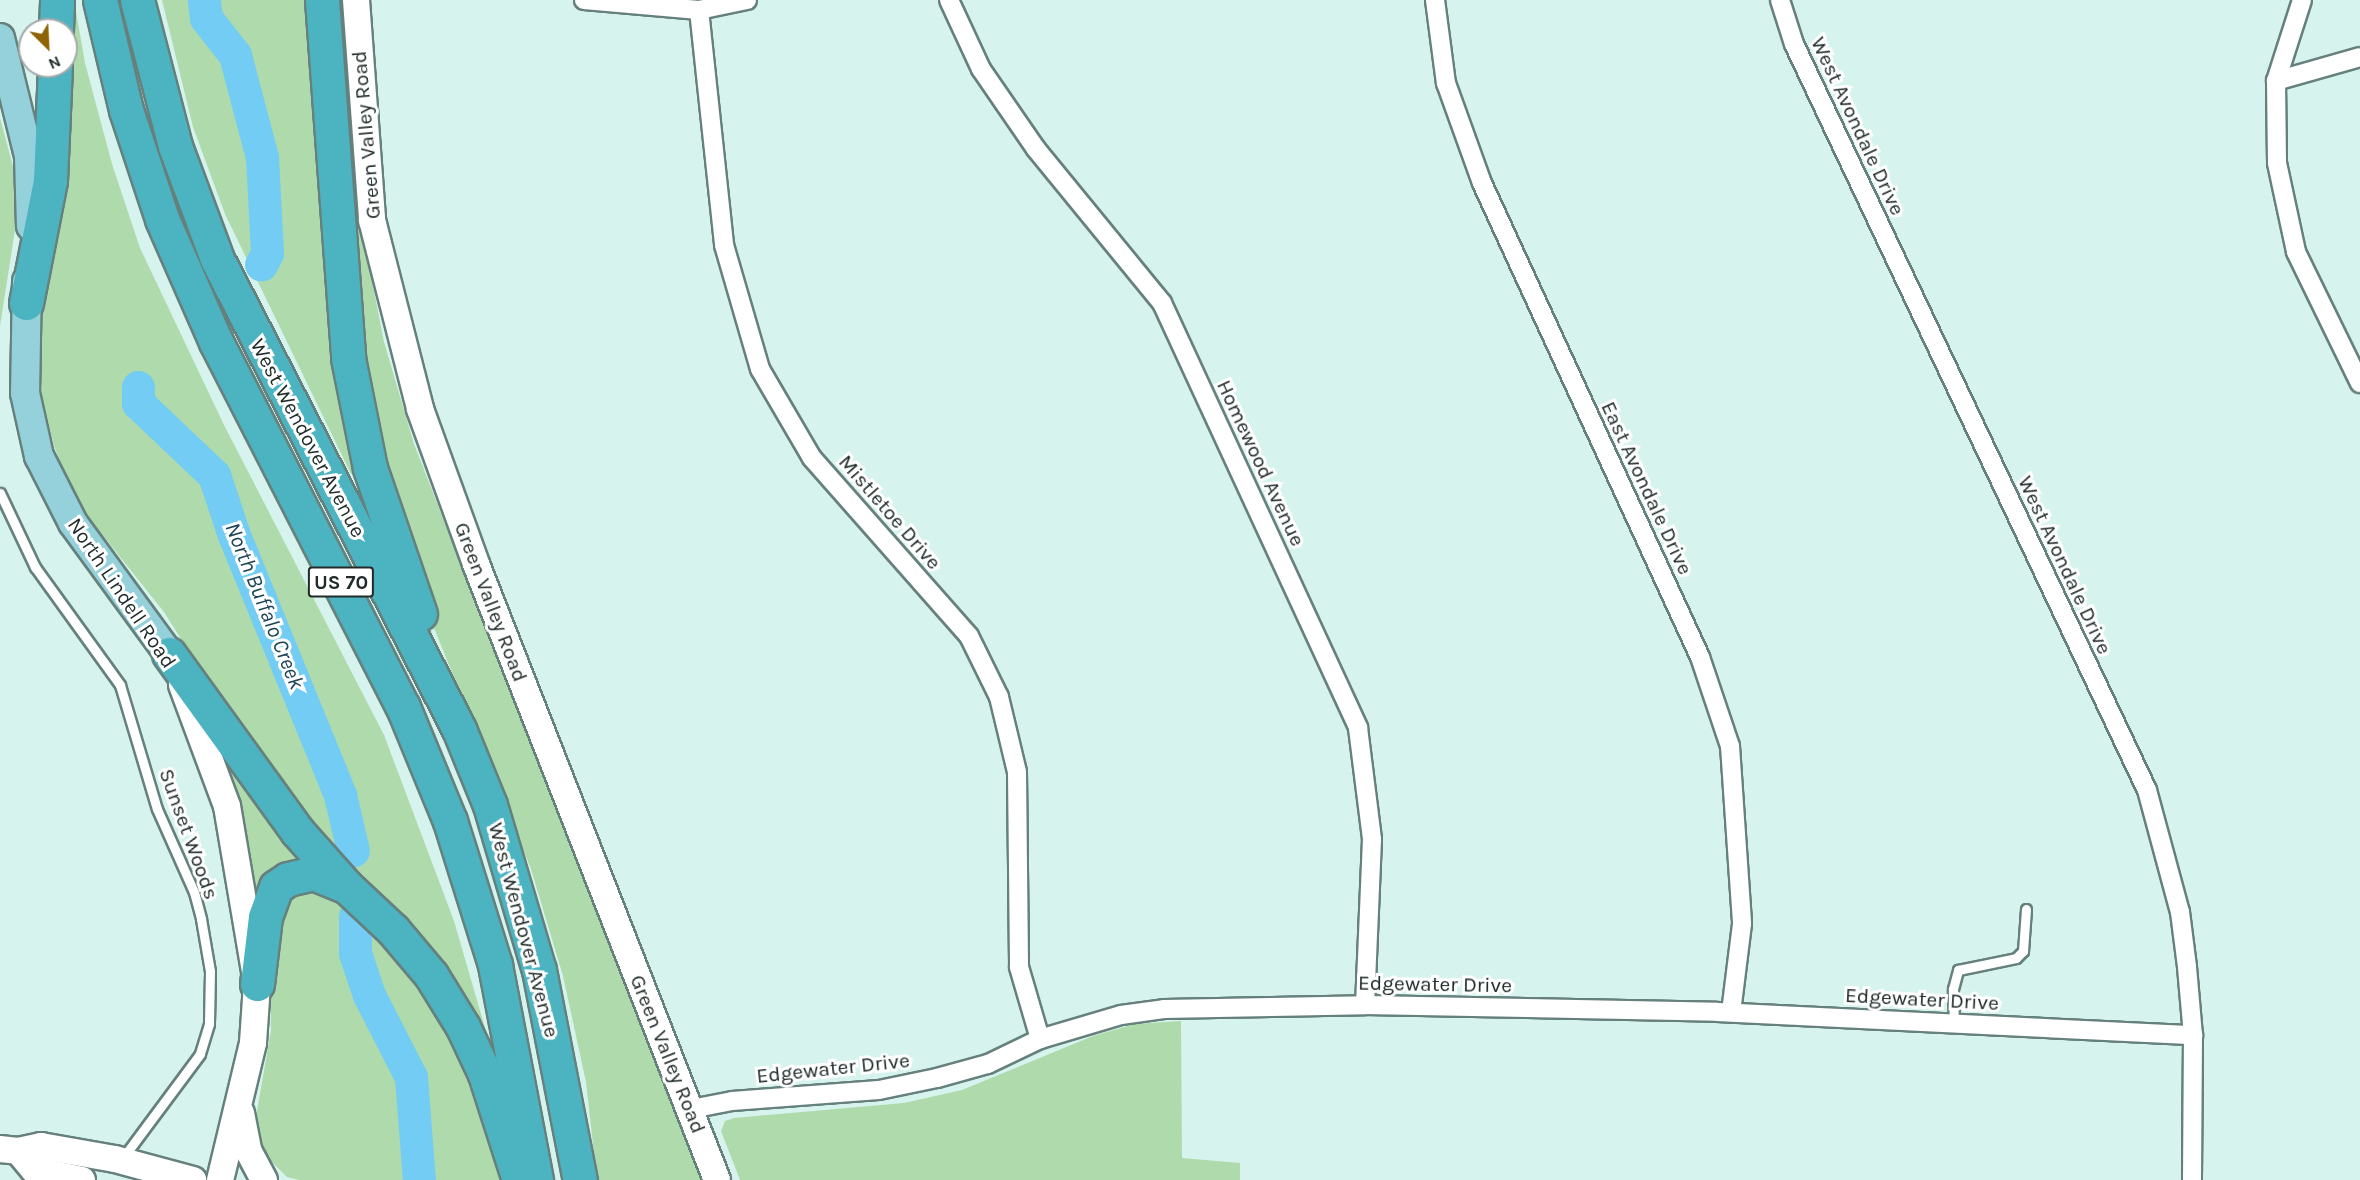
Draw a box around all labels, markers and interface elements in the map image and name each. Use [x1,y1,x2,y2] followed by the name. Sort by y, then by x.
[18,18,78,78] north arrow
[1806,33,1910,219] street label: West Avondale Drive
[346,50,386,220] street label: Green Valley Road
[46,52,64,74] text: N
[245,334,371,542] street label: West Wendover Avenue
[1211,376,1311,550] street label: Homewood Avenue
[1596,397,1698,579] street label: East Avondale Drive
[833,449,947,575] street label: Mistletoe Drive
[2013,472,2117,658] street label: West Avondale Drive
[62,513,182,673] street label: North Lindell Road
[219,519,309,693] water label: North Buffalo Creek
[449,519,533,685] street label: Green Valley Road
[306,565,376,599] road number: US 70
[154,765,224,903] street label: Sunset Woods
[483,820,565,1040] street label: West Wendover Avenue
[1358,970,1512,998] street label: Edgewater Drive
[625,971,711,1137] street label: Green Valley Road
[1844,982,2000,1016] street label: Edgewater Drive
[755,1047,911,1089] street label: Edgewater Drive

